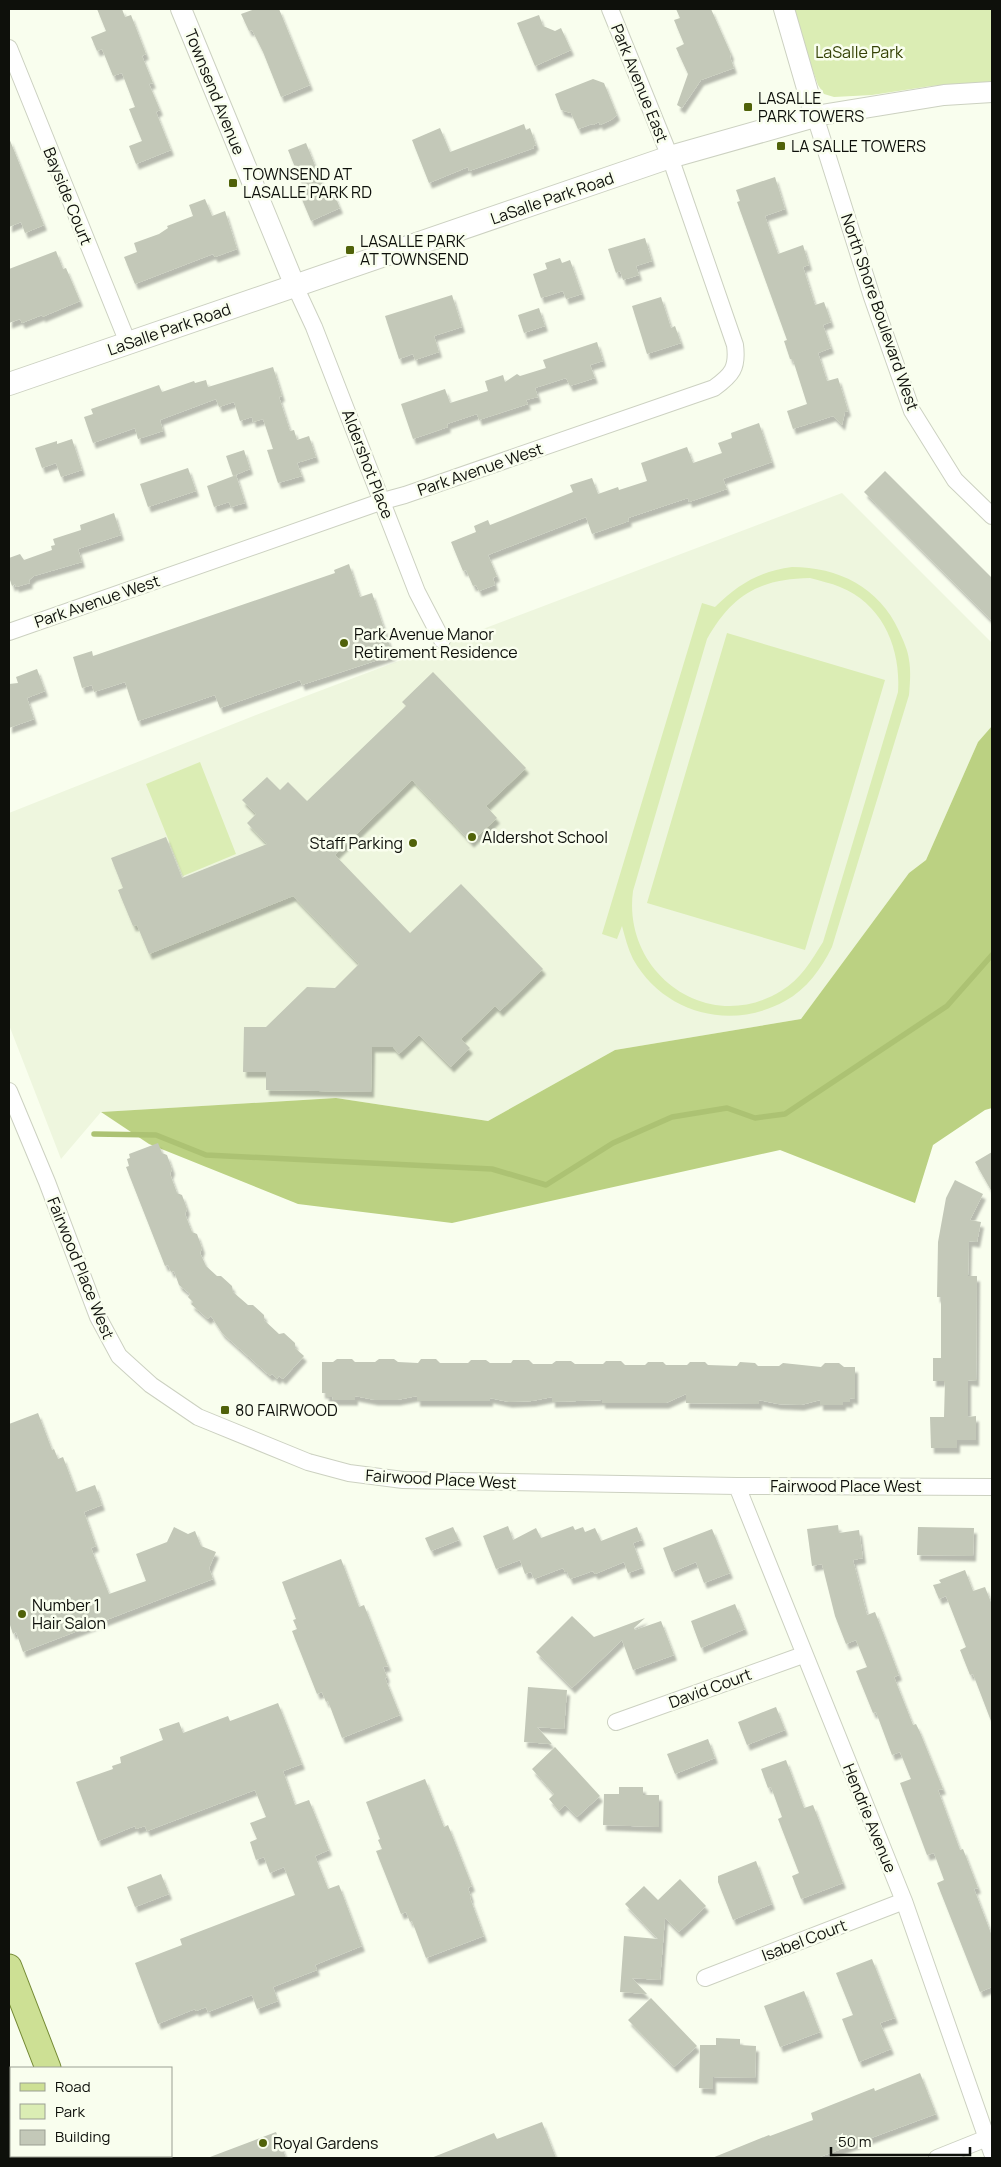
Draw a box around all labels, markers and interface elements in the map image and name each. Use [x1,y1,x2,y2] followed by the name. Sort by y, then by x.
[606,21,674,145] street label: Park Avenue East
[180,26,250,158] street label: Townsend Avenue
[815,41,904,63] park label: LaSalle Park
[758,87,864,127] place label: LASALLE PARK TOWERS
[742,101,754,113] marker: LASALLE PARK TOWERS
[791,135,926,157] place label: LA SALLE TOWERS
[775,140,787,152] marker: LA SALLE TOWERS
[38,144,98,248] street label: Bayside Court
[243,163,372,203] place label: TOWNSEND AT LASALLE PARK RD
[488,167,616,229] street label: LaSalle Park Road
[227,177,239,189] marker: TOWNSEND AT LASALLE PARK RD
[836,211,924,413] street label: North Shore Boulevard West
[360,230,469,270] place label: LASALLE PARK AT TOWNSEND
[344,244,356,256] marker: LASALLE PARK AT TOWNSEND
[105,298,233,360] street label: LaSalle Park Road
[337,406,399,522] street label: Aldershot Place
[414,437,546,501] street label: Park Avenue West
[31,569,163,633] street label: Park Avenue West
[354,623,518,663] place label: Park Avenue Manor Retirement Residence
[338,637,350,649] marker: Park Avenue Manor Retirement Residence
[482,826,608,848] place label: Aldershot School
[466,831,478,843] marker: Aldershot School
[309,832,403,854] place label: Staff Parking
[407,837,419,849] marker: Staff Parking
[42,1194,120,1342] street label: Fairwood Place West
[235,1399,338,1421] place label: 80 FAIRWOOD
[219,1404,231,1416] marker: 80 FAIRWOOD
[365,1464,517,1494] street label: Fairwood Place West
[770,1475,922,1497] street label: Fairwood Place West
[32,1594,106,1634] place label: Number 1 Hair Salon
[16,1608,28,1620] marker: Number 1 Hair Salon
[666,1663,754,1713] street label: David Court
[838,1760,902,1876] street label: Hendrie Avenue
[758,1914,850,1966] street label: Isabel Court
[10,2067,172,2157] legend
[55,2076,91,2097] text: Road
[55,2101,85,2122] text: Park
[831,2124,970,2156] scale bar
[55,2126,110,2147] text: Building
[838,2131,872,2152] text: 50 m
[273,2132,378,2154] place label: Royal Gardens
[257,2137,269,2149] marker: Royal Gardens

